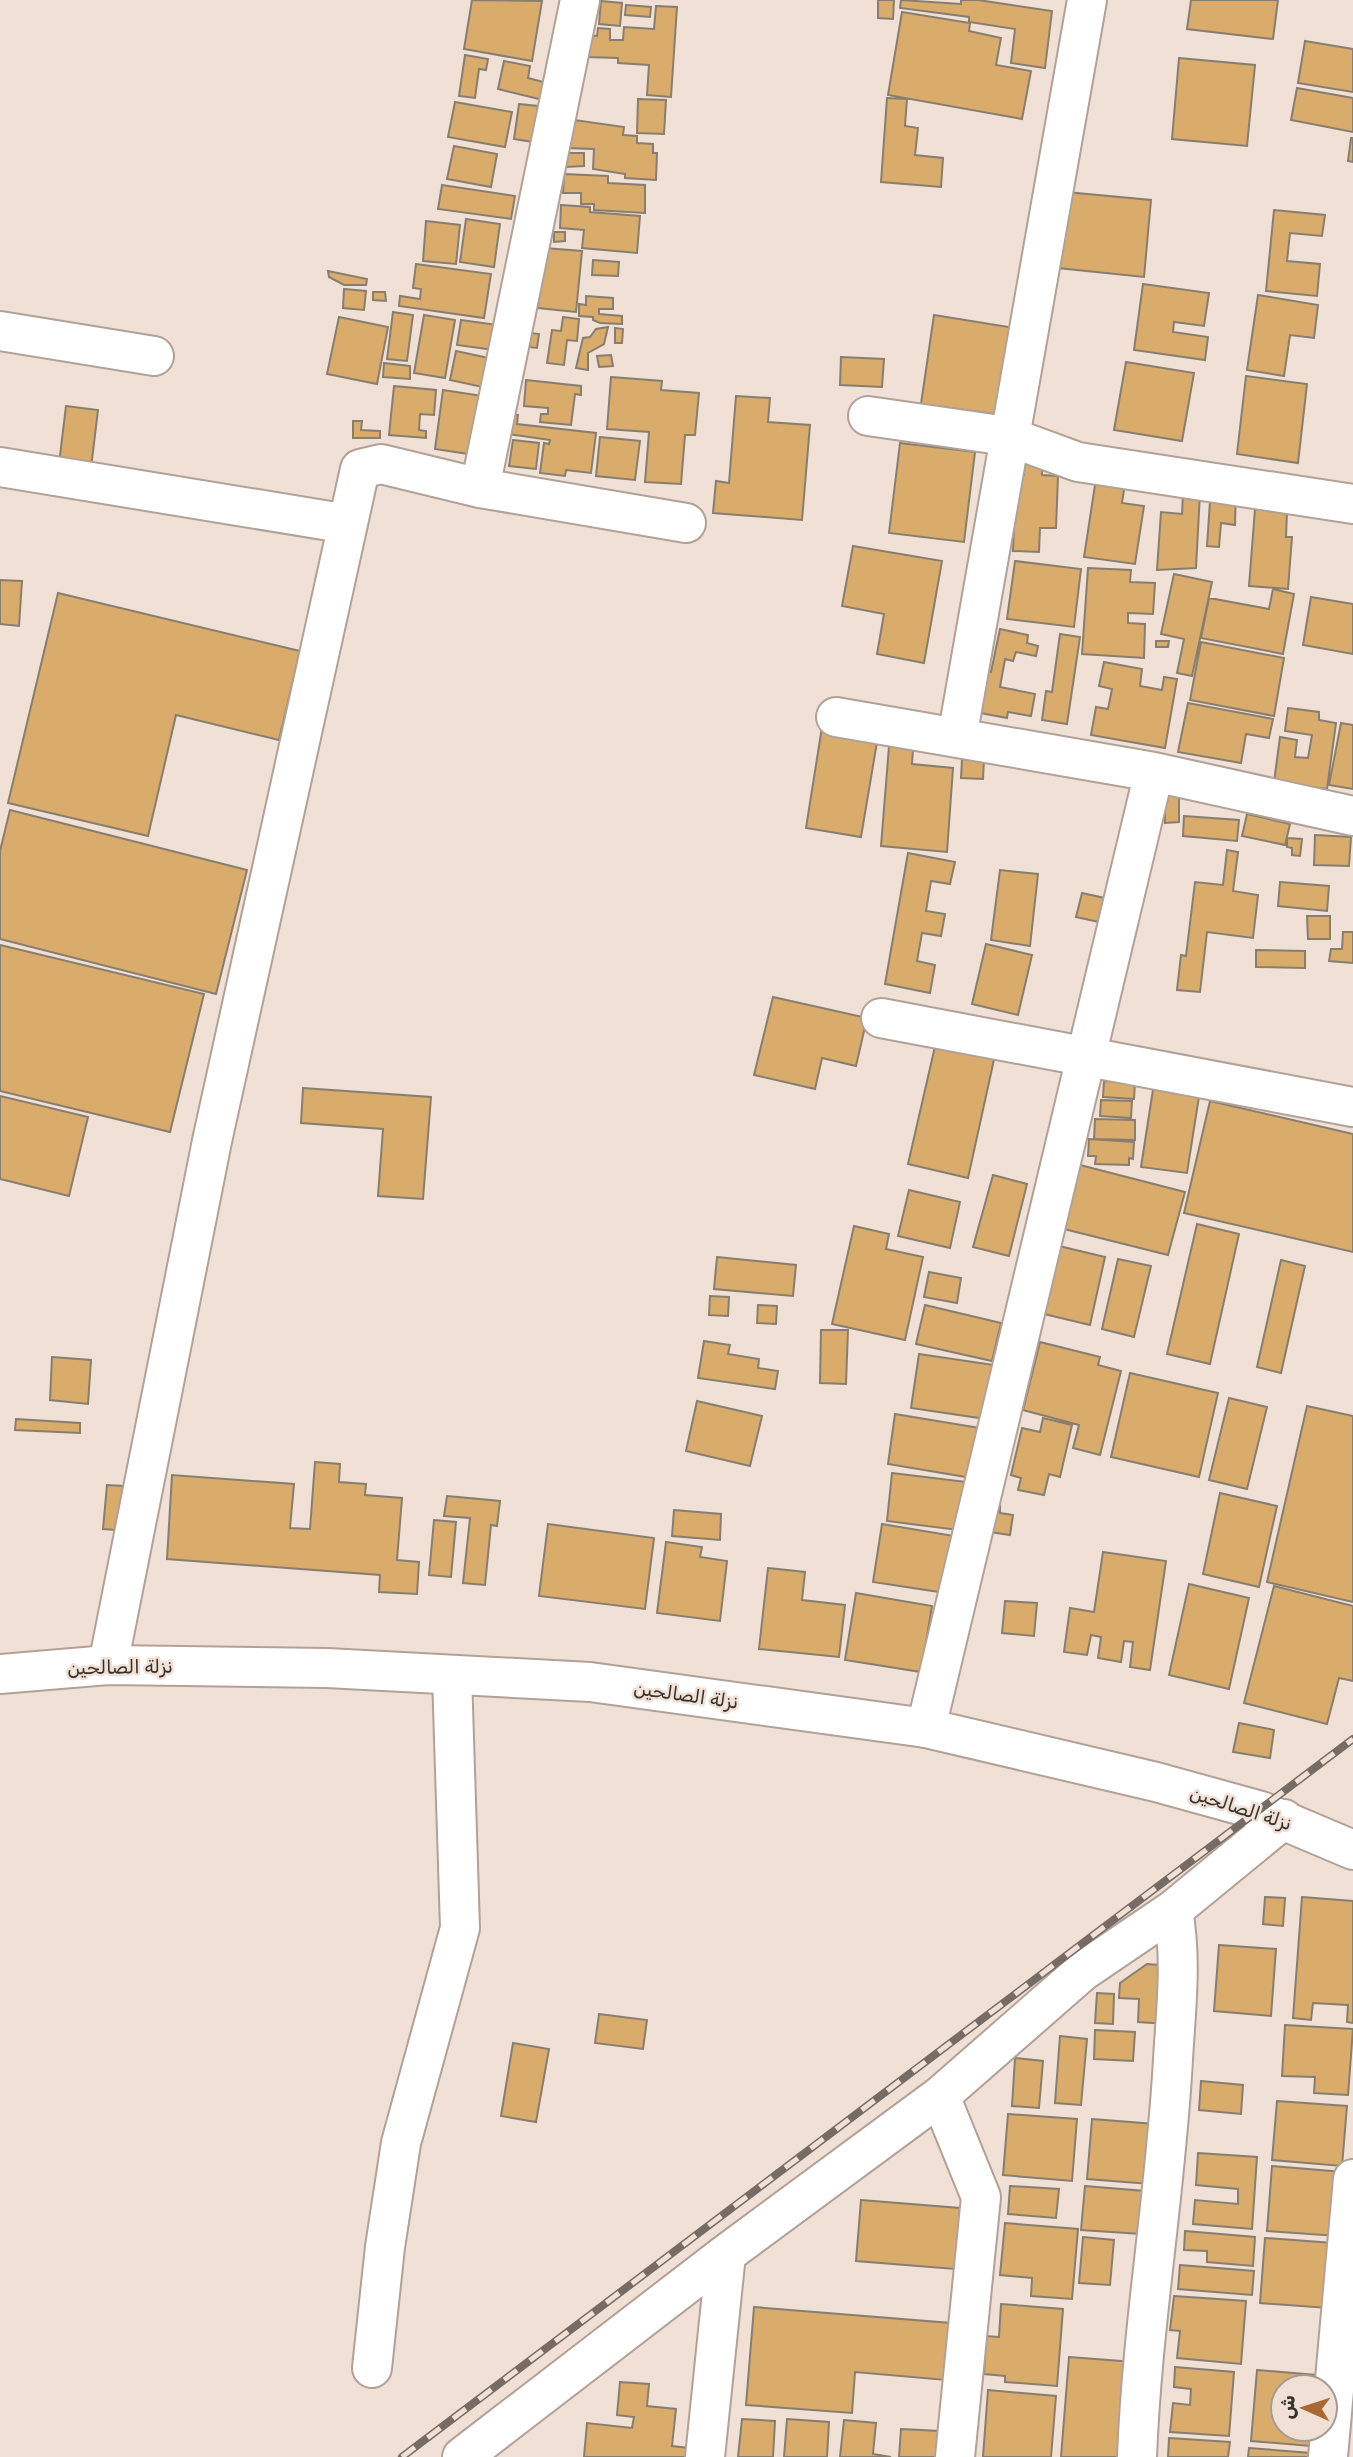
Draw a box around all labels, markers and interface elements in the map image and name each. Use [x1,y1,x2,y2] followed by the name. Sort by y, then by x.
[67,1655,173,1679] street label: نزلة الصالحين
[632,1676,740,1714] street label: نزلة الصالحين
[1187,1781,1295,1835] street label: نزلة الصالحين
[1269,2373,1339,2443] north arrow
[1275,2395,1300,2420] text: ش

